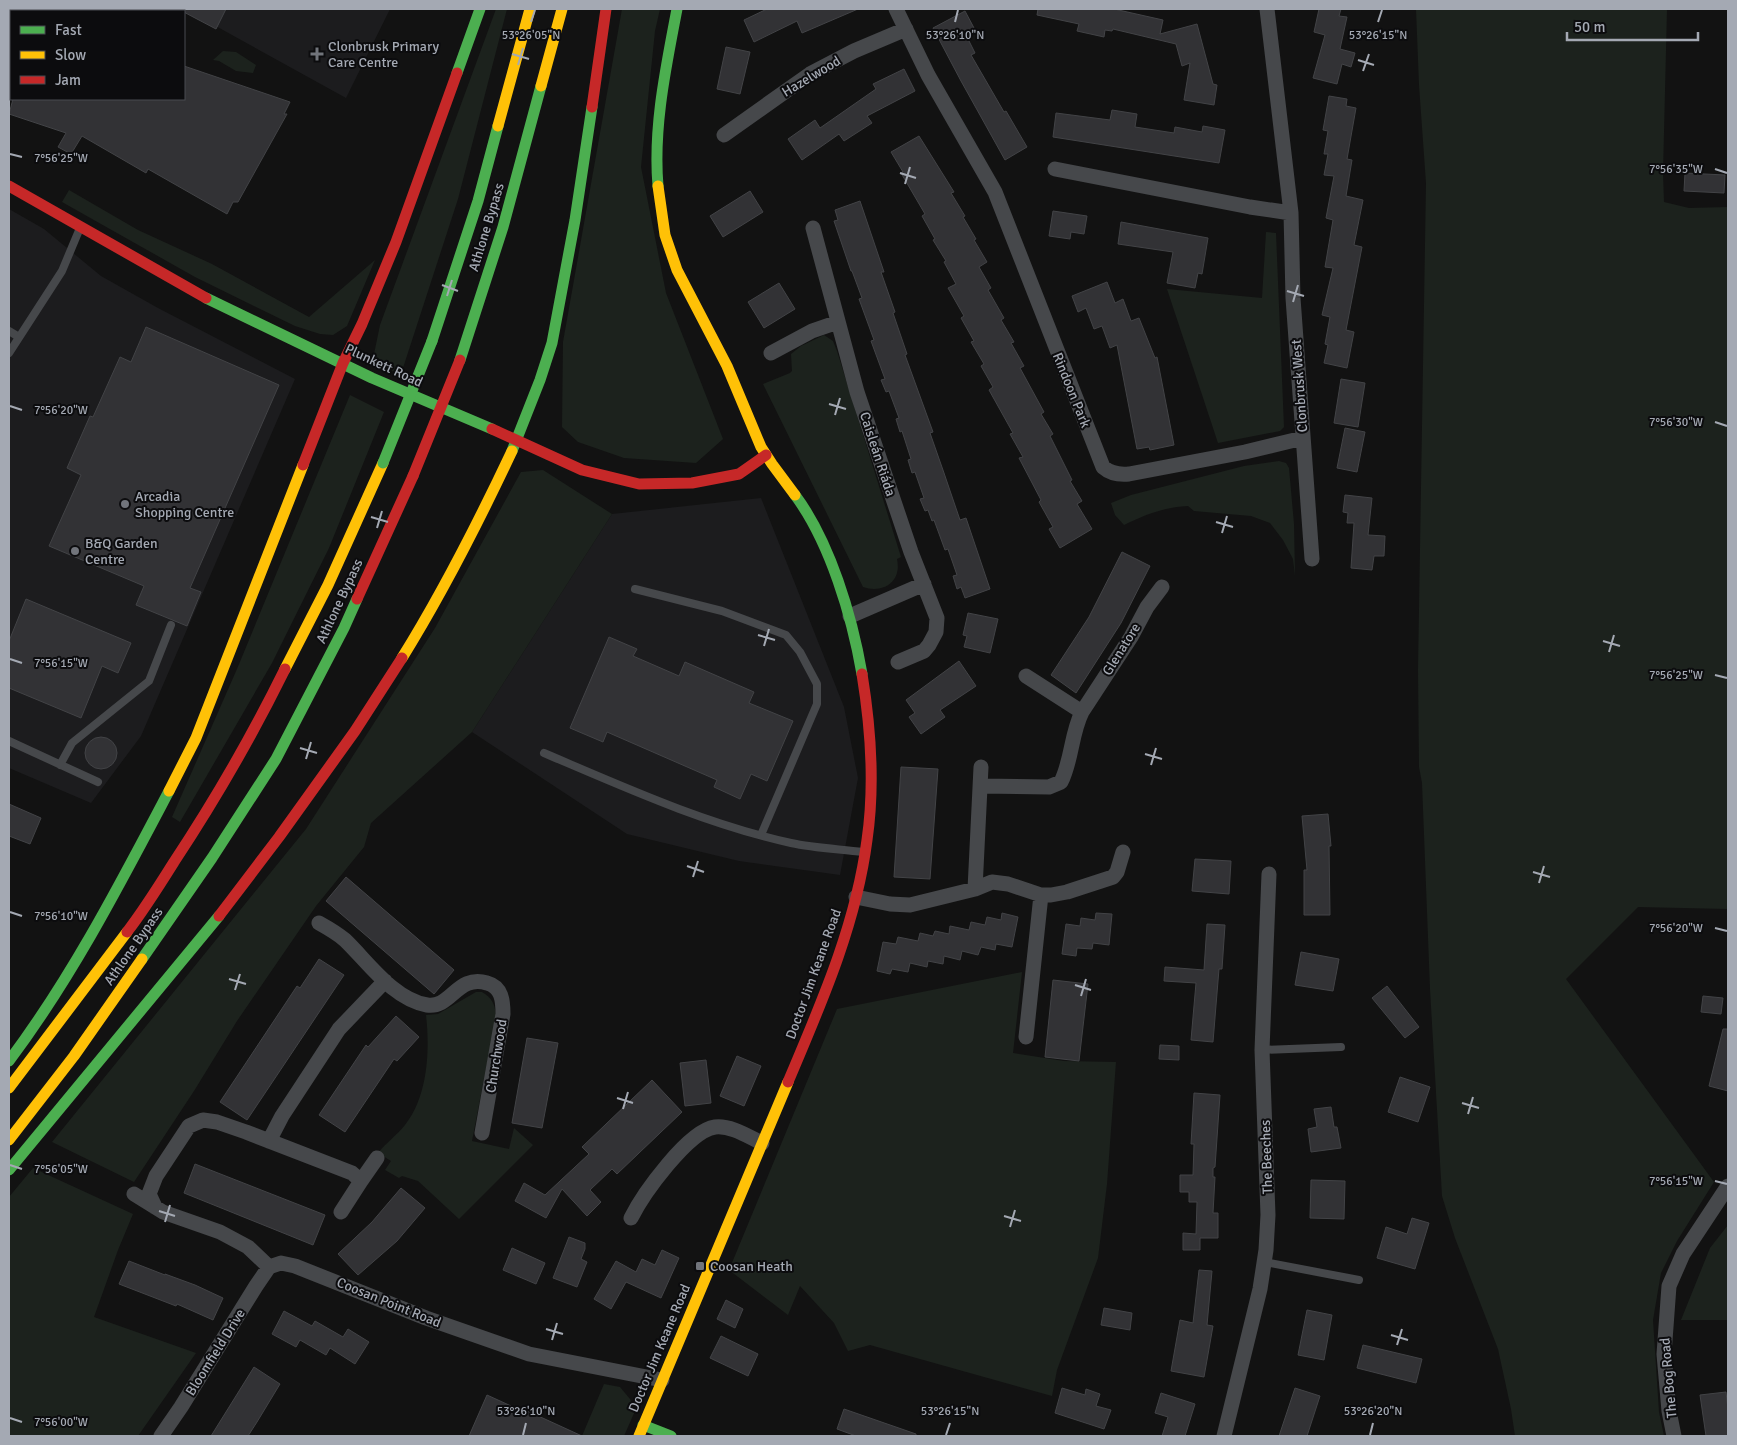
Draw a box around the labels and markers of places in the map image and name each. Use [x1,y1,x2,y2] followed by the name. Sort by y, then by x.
[328,38,439,71] place label: Clonbrusk Primary Care Centre
[310,47,324,61] marker: Clonbrusk Primary Care Centre
[135,488,234,521] place label: Arcadia Shopping Centre
[119,498,131,510] marker: Arcadia Shopping Centre
[85,535,158,568] place label: B&Q Garden Centre
[69,545,81,557] marker: B&Q Garden Centre
[710,1258,793,1275] place label: Coosan Heath
[694,1260,706,1272] marker: Coosan Heath

